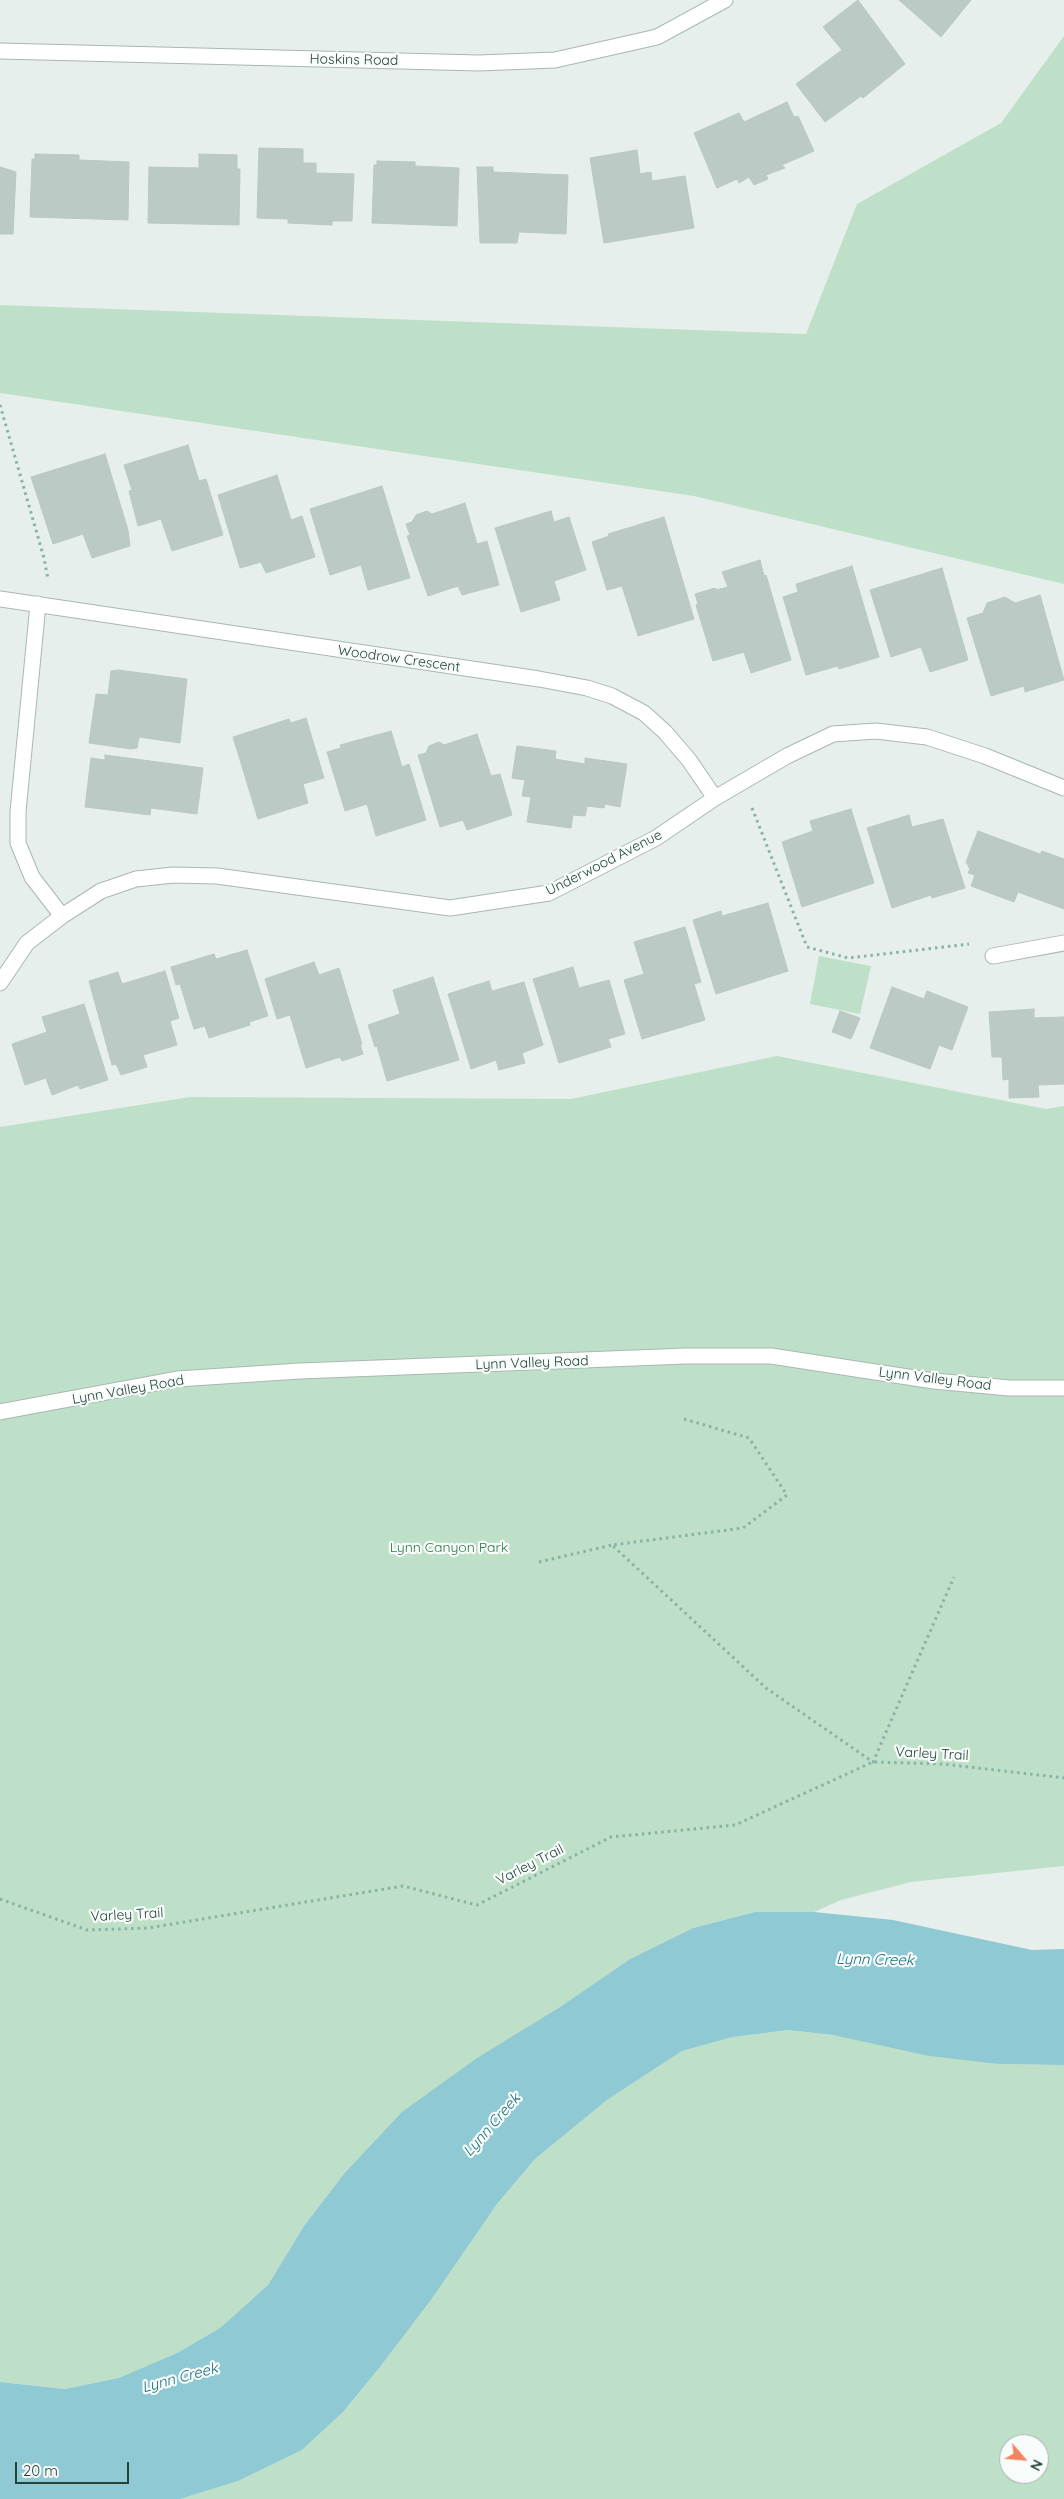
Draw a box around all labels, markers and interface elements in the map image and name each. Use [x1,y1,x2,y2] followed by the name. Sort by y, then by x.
[309,51,399,69] street label: Hoskins Road
[337,642,461,676] street label: Woodrow Crescent
[543,826,665,900] street label: Underwood Avenue
[475,1353,589,1373] street label: Lynn Valley Road
[878,1364,992,1394] street label: Lynn Valley Road
[71,1372,185,1408] street label: Lynn Valley Road
[390,1540,508,1556] park label: Lynn Canyon Park
[895,1744,969,1764] street label: Varley Trail
[494,1841,566,1889] street label: Varley Trail
[90,1905,164,1925] street label: Varley Trail
[836,1950,914,1970] water label: Lynn Creek
[460,2090,524,2160] water label: Lynn Creek
[140,2359,220,2397] water label: Lynn Creek
[999,2434,1049,2484] north arrow
[18,2452,131,2484] scale bar
[1026,2457,1047,2474] text: N
[23,2461,58,2480] text: 20 m

